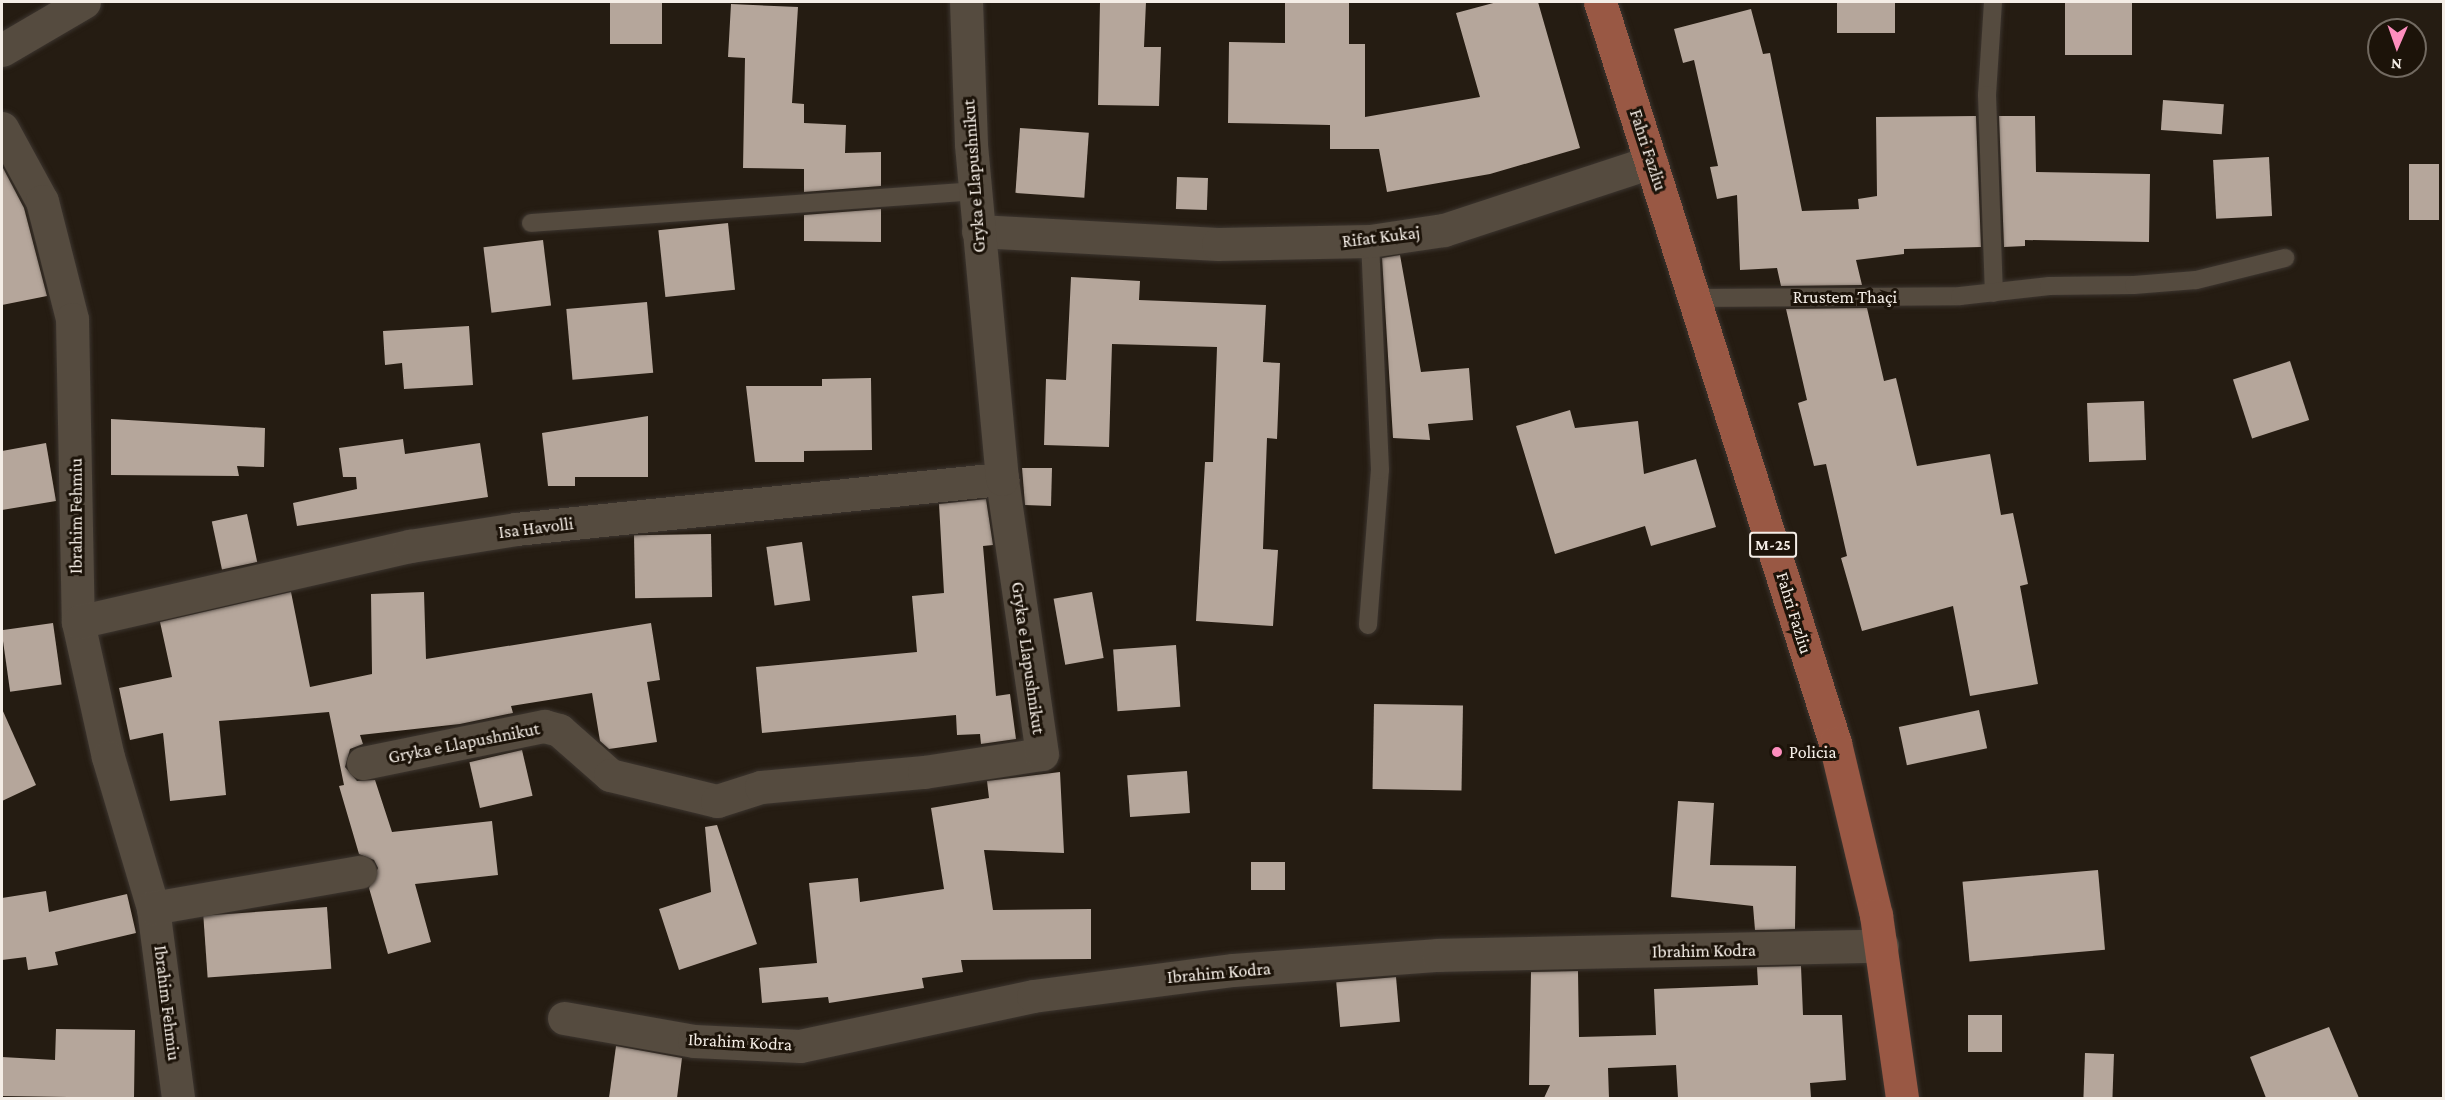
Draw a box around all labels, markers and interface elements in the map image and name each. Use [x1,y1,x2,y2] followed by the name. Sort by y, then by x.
[2367,18,2427,78] north arrow
[2391,56,2402,73] text: N
[958,99,990,253] street label: Gryka e Llapushnikut
[1625,107,1671,193] street label: Fahri Fazliu
[1341,222,1421,252] street label: Rifat Kukaj
[1793,286,1897,308] street label: Rrustem Thaçi
[65,458,87,574] street label: Ibrahim Fehmiu
[497,513,575,543] street label: Isa Havolli
[1749,532,1797,558] road number: M-25
[1771,569,1817,657] street label: Fahri Fazliu
[1007,580,1049,736] street label: Gryka e Llapushnikut
[386,718,542,768] street label: Gryka e Llapushnikut
[1789,741,1837,763] place label: Policia
[1770,745,1784,759] marker: Policia
[1652,939,1756,963] street label: Ibrahim Kodra
[149,944,185,1062] street label: Ibrahim Fehmiu
[1166,958,1272,988] street label: Ibrahim Kodra
[687,1028,793,1056] street label: Ibrahim Kodra

